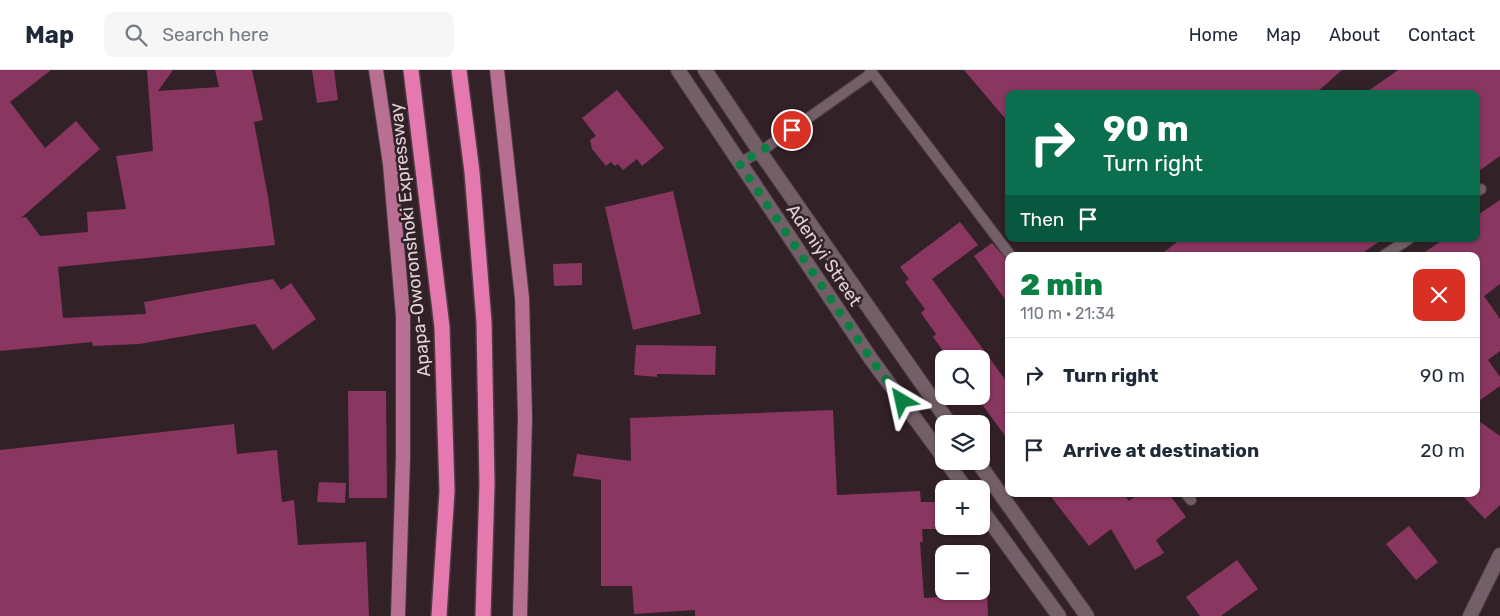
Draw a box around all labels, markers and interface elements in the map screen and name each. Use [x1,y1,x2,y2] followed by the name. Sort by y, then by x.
[104,12,454,57] search box
[25,21,74,49] text: Map
[122,21,150,49] icon: search
[162,23,269,46] text: Search here
[1189,24,1238,46] text: Home
[1266,24,1301,46] text: Map
[1329,24,1380,46] text: About
[1408,24,1475,46] text: Contact
[385,102,435,378] street label: Apapa-Oworonshoki Expressway
[1103,108,1189,150] text: 90 m
[771,109,813,151] pin
[1020,110,1085,175] icon: right
[778,116,806,144] icon: arrive
[1103,150,1203,177] text: Turn right
[782,200,866,310] street label: Adeniyi Street
[1074,205,1102,233] icon: arrive
[1020,208,1064,231] text: Then
[1020,267,1103,303] text: 2 min
[1413,269,1465,321] button: close
[1020,304,1115,323] text: 110 m · 21:34
[935,350,990,600] map controls
[935,350,990,405] button: search
[1020,361,1048,389] icon: right
[1063,364,1158,387] text: Turn right
[1420,364,1465,387] text: 90 m
[875,374,927,426] position arrow
[935,415,990,470] button: layers
[1020,436,1048,464] icon: arrive
[1063,439,1259,462] text: Arrive at destination
[1420,439,1465,462] text: 20 m
[935,480,990,535] button: +
[935,545,990,600] button: −

